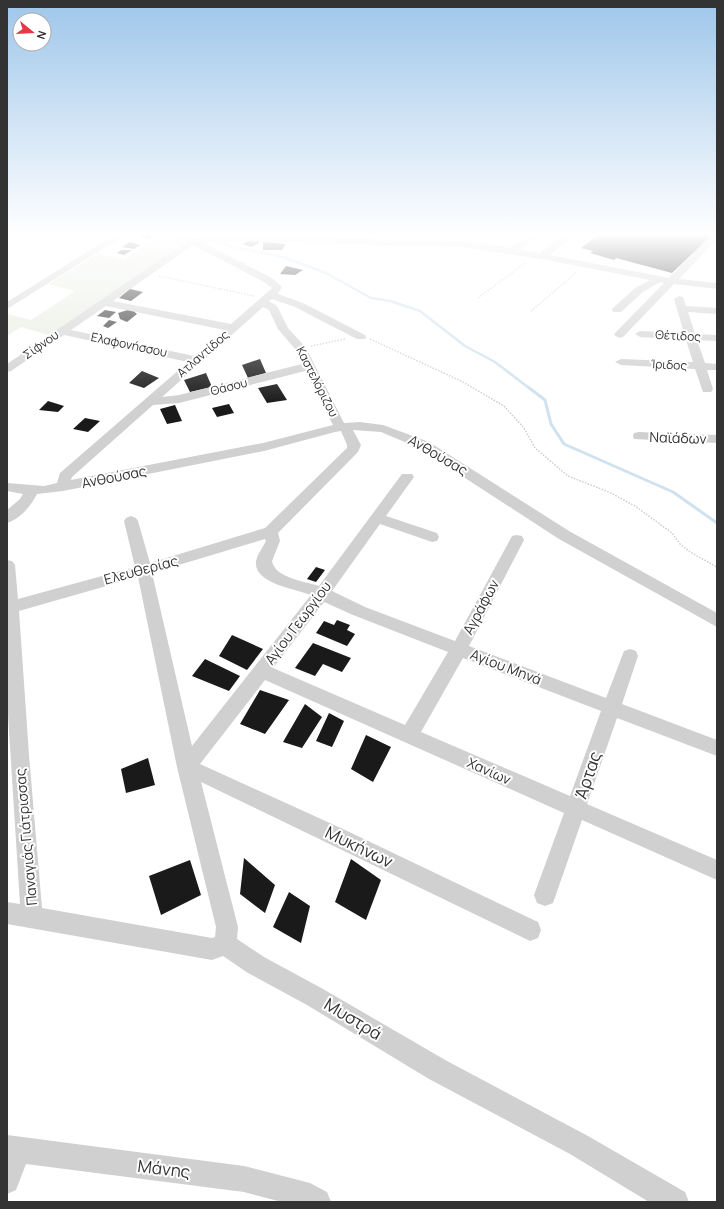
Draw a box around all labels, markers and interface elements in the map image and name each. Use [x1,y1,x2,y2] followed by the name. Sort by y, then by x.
[12,12,52,52] north arrow
[34,29,50,41] text: N
[19,326,62,363] street label: Σίφνου
[173,326,233,381] street label: Ατλαντίδος
[655,326,702,345] street label: Θέτιδος
[89,328,169,361] street label: Ελαφονήσσου
[292,344,342,420] street label: Καστελόριζου
[651,355,688,374] street label: Ίριδος
[209,374,249,399] street label: Θάσου
[649,427,707,448] street label: Ναϊάδων
[405,430,472,479] street label: Ανθούσας
[80,461,148,492] street label: Ανθούσας
[102,550,180,589] street label: Ελευθερίας
[458,576,503,638] street label: Αγράφων
[260,577,335,668] street label: Αγίου Γεωργίου
[468,644,544,689] street label: Αγίου Μηνά
[569,748,606,802] street label: Άρτας
[464,752,514,789] street label: Χανίων
[10,767,41,906] street label: Παναγιάς Γιάτρισσας
[322,820,397,873] street label: Μυκήνων
[320,992,386,1045] street label: Μυστρά
[136,1154,192,1183] street label: Μάνης

